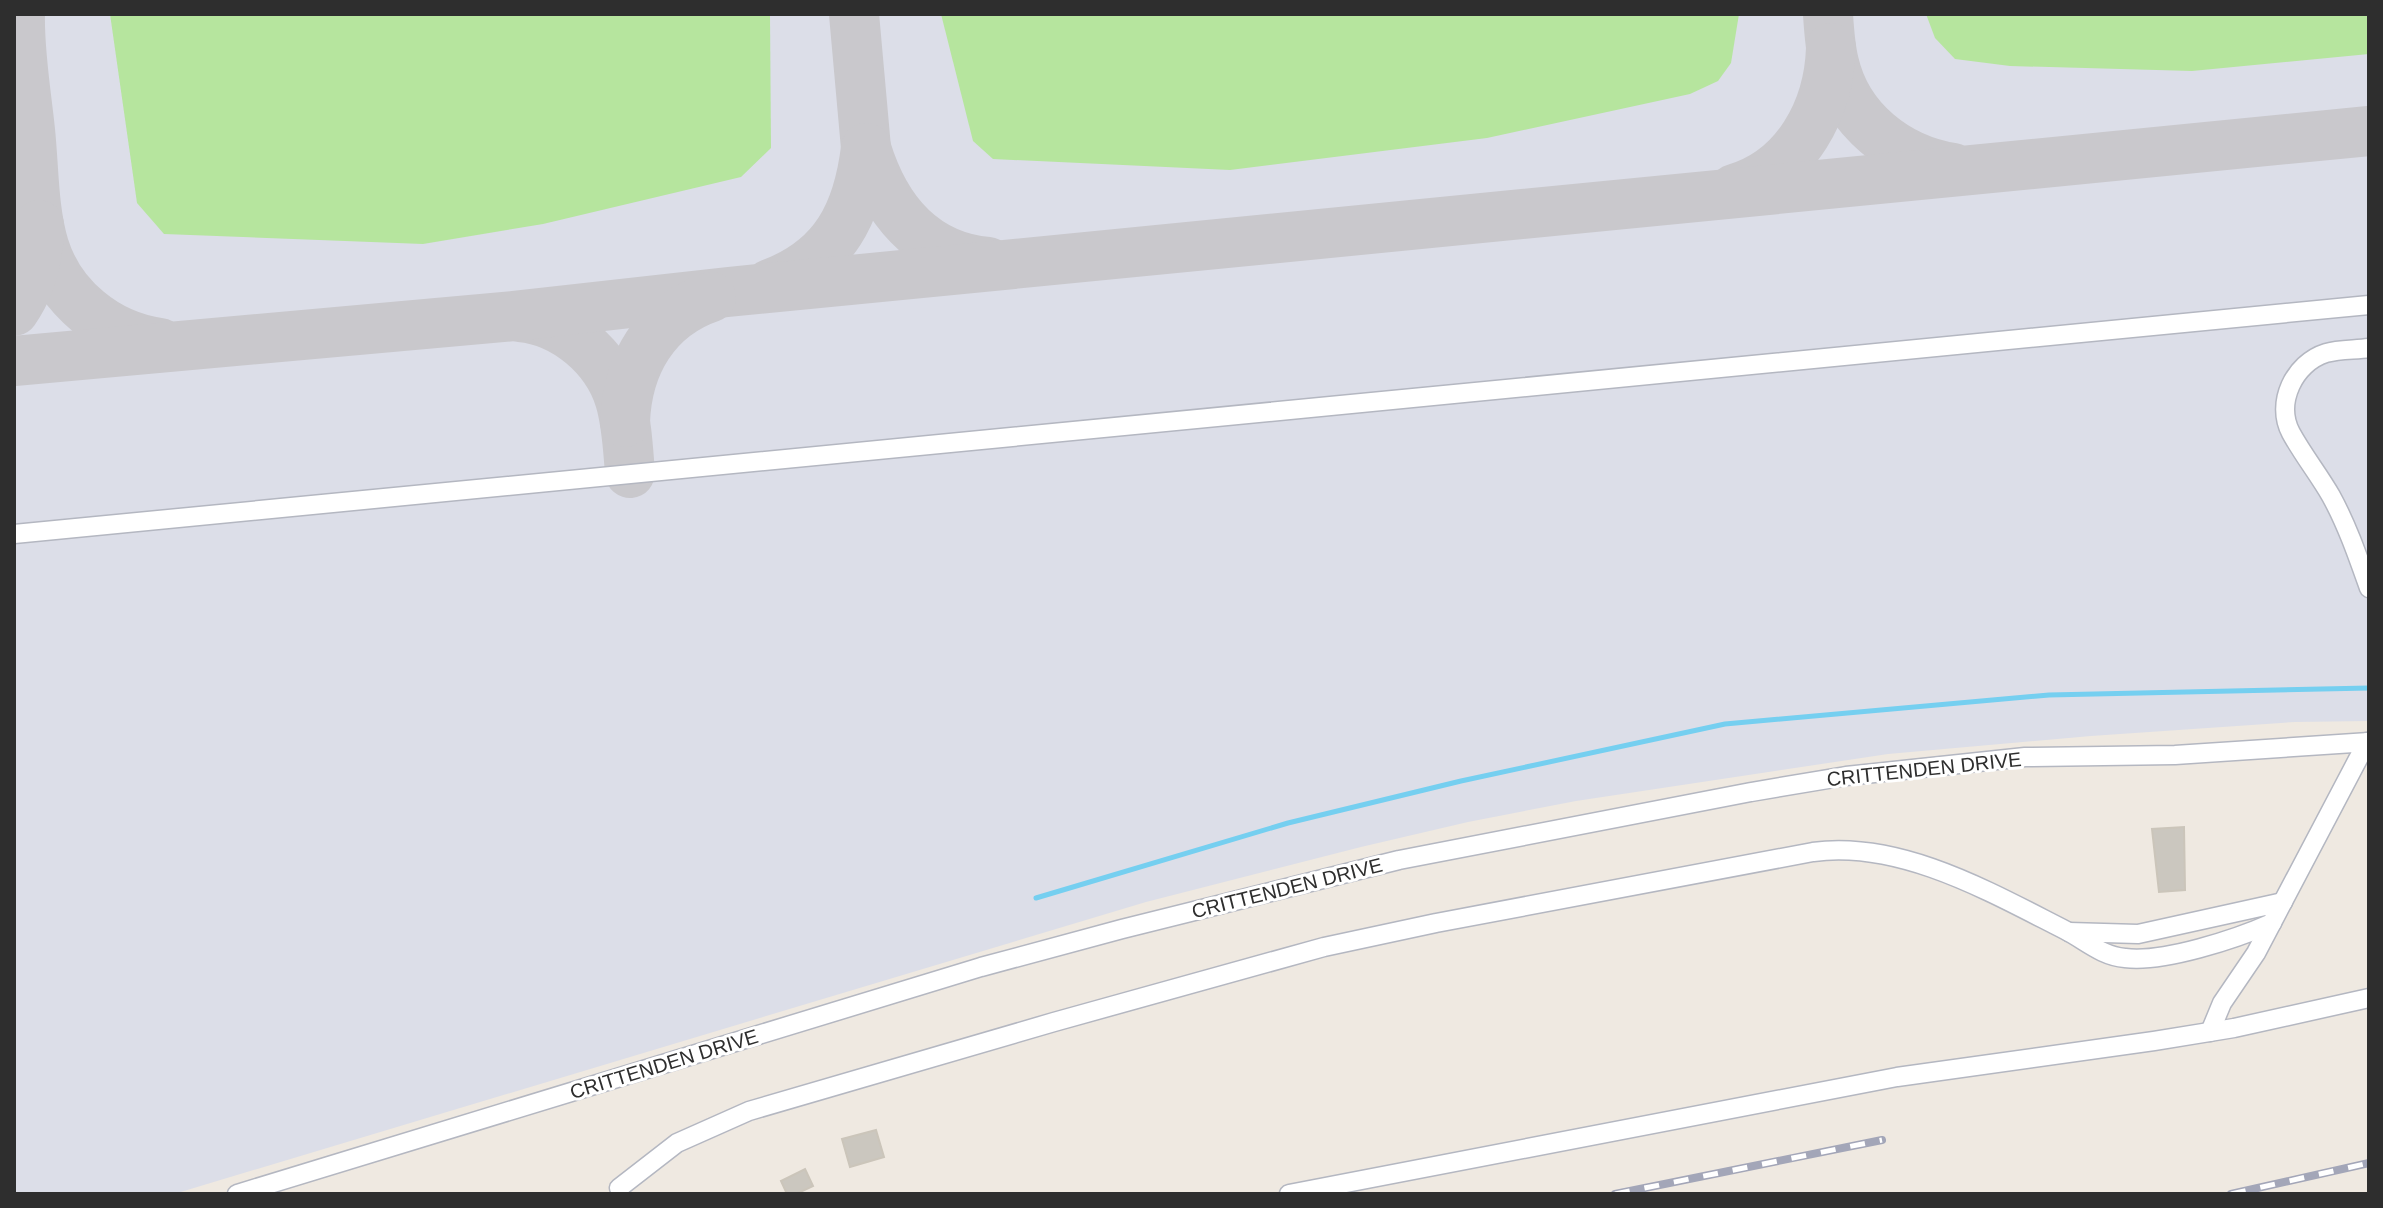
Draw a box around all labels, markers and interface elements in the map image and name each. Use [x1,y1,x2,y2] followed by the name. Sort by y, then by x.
[1826,748,2022,790] street label: CRITTENDEN DRIVE
[1189,854,1385,922] street label: CRITTENDEN DRIVE
[567,1025,761,1103] street label: CRITTENDEN DRIVE

